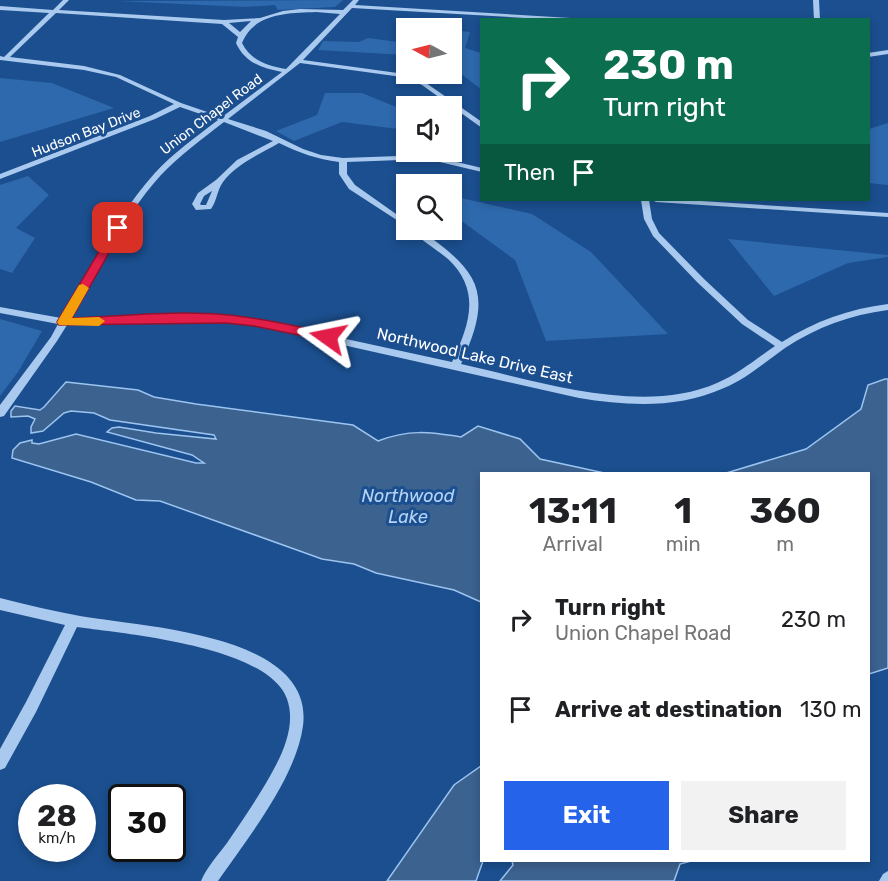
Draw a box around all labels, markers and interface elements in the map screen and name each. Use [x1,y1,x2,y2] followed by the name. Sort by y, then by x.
[396,18,462,84] north arrow
[396,18,462,240] map controls
[603,40,734,90] text: 230 m
[504,42,582,120] icon: right
[157,70,266,158] street label: Union Chapel Road
[603,91,726,123] text: Turn right
[396,96,462,162] button: sound
[29,104,143,161] street label: Hudson Bay Drive
[567,156,600,189] icon: arrive
[504,159,555,186] text: Then
[396,174,462,240] button: search
[92,202,143,253] pin
[101,211,134,244] icon: arrive
[296,305,360,369] position arrow
[375,324,575,387] street label: Northwood Lake Drive East
[362,485,455,528] water label: Northwood Lake
[529,489,617,532] text: 13:11
[674,489,692,532] text: 1
[749,489,821,532] text: 360
[543,532,603,556] text: Arrival
[666,532,701,556] text: min
[776,532,794,556] text: m
[555,594,665,621] text: Turn right
[504,603,537,636] icon: right
[781,606,846,633] text: 230 m
[555,621,731,645] text: Union Chapel Road
[504,693,537,726] icon: arrive
[555,696,782,723] text: Arrive at destination
[800,696,862,723] text: 130 m
[504,781,669,850] button: Exit
[681,781,846,850] button: Share
[108,784,186,862] speed limit sign: 30
[37,798,77,834] text: 28
[38,829,76,847] text: km/h

